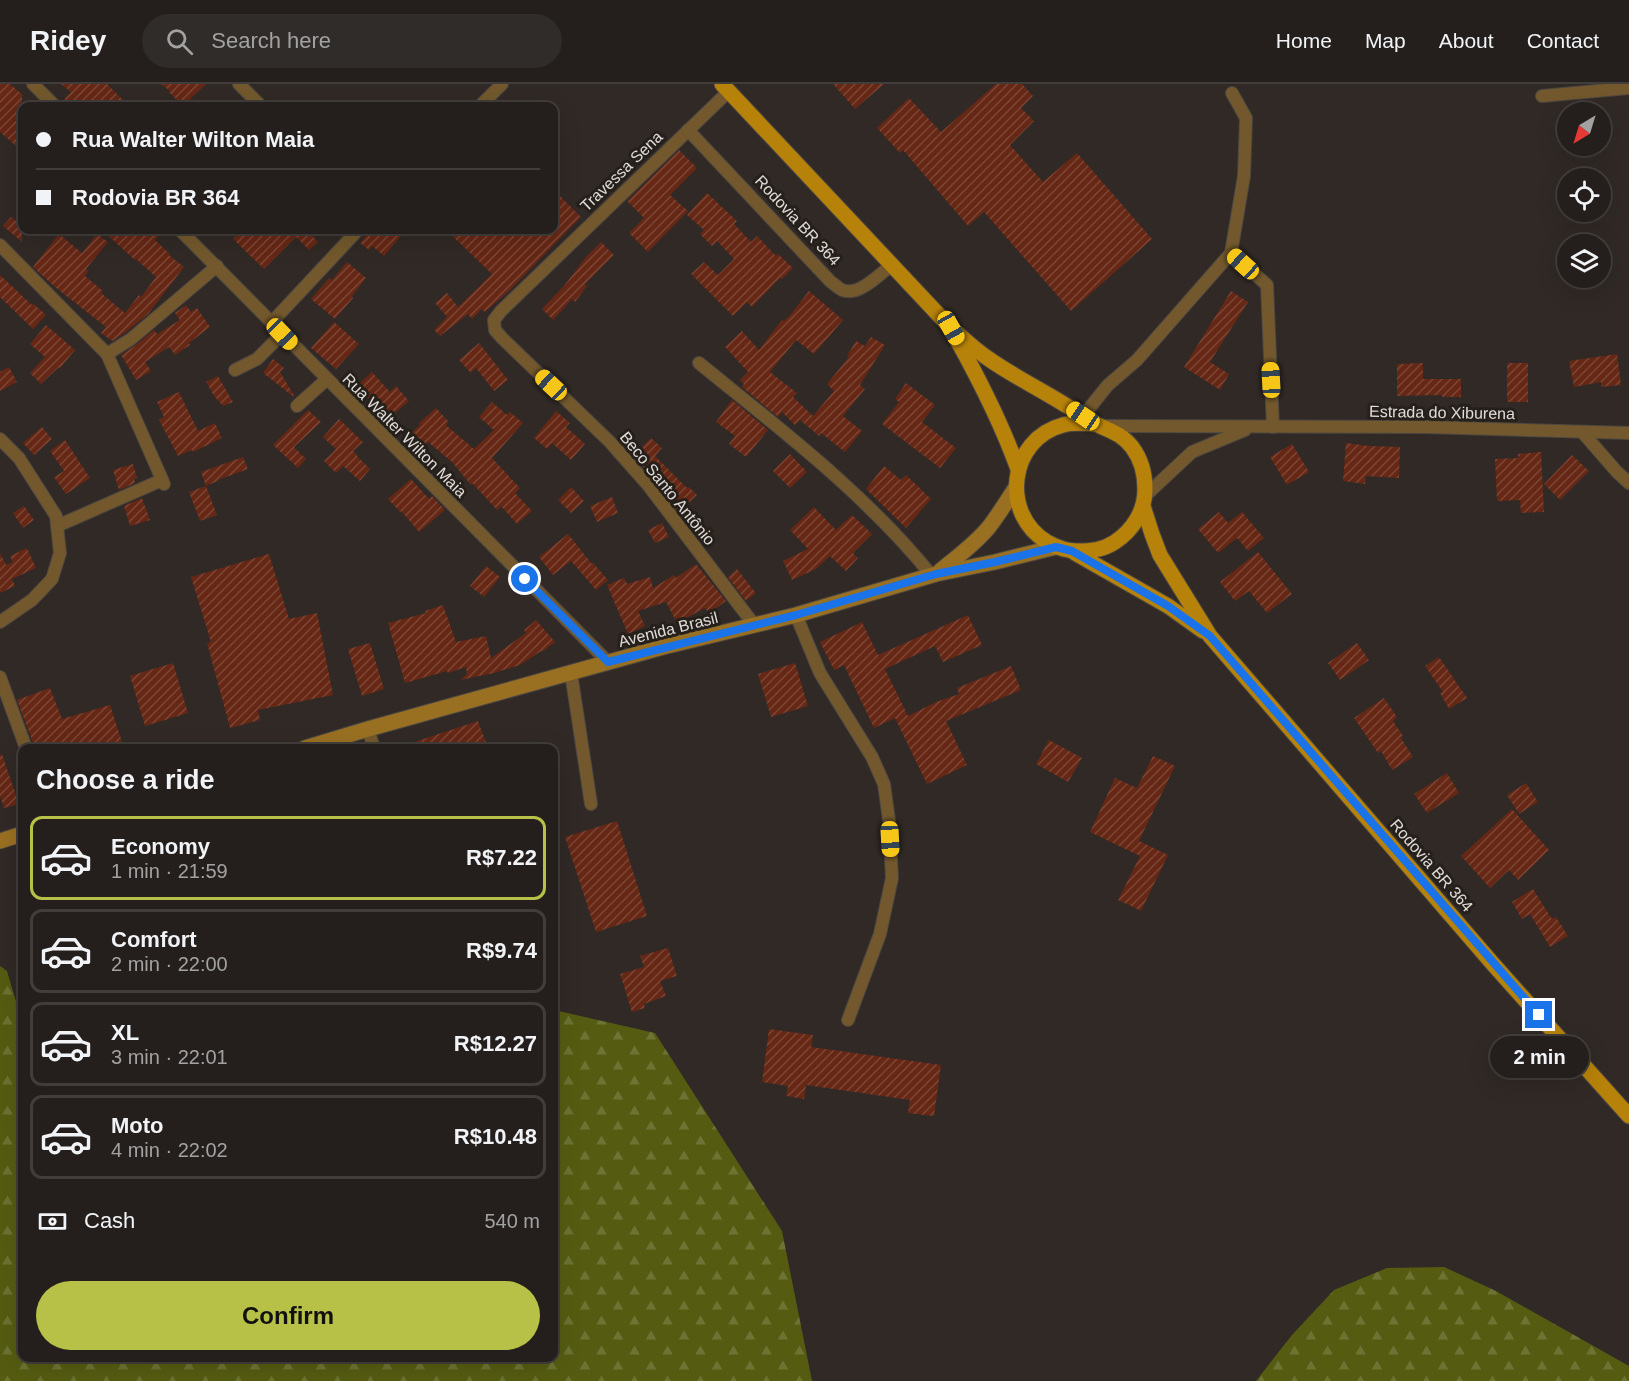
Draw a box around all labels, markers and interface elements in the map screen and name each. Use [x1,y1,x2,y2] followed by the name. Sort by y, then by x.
[142,14,562,68] search box
[30,25,106,56] text: Ridey
[163,25,196,58] icon: search
[211,28,331,53] text: Search here
[1276,29,1332,52] text: Home
[1365,29,1406,52] text: Map
[1439,29,1494,52] text: About
[1527,29,1599,52] text: Contact
[1557,102,1611,156] north arrow
[1557,102,1611,288] map controls
[72,127,314,152] text: Rua Walter Wilton Maia
[577,128,666,215] street label: Travessa Sena
[1557,168,1611,222] button: locate
[752,172,844,269] street label: Rodovia BR 364
[72,185,240,210] text: Rodovia BR 364
[1557,234,1611,288] button: layers
[1224,245,1262,283] car
[934,308,968,348] car
[263,315,301,353] car
[1261,362,1281,398] car
[532,366,570,404] car
[339,370,470,501] street label: Rua Walter Wilton Maia
[1063,398,1103,434] car
[1369,403,1515,422] street label: Estrada do Xiburena
[617,428,719,548] street label: Beco Santo Antônio
[511,565,538,592] route start
[617,609,720,650] street label: Avenida Brasil
[36,765,215,795] text: Choose a ride
[1387,816,1476,915] street label: Rodovia BR 364
[880,821,900,857] car
[39,831,93,885] icon: car
[111,834,210,859] text: Economy
[466,845,537,870] text: R$7.22
[111,860,228,882] text: 1 min · 21:59
[39,924,93,978] icon: car
[111,927,197,952] text: Comfort
[466,938,537,963] text: R$9.74
[111,953,228,975] text: 2 min · 22:00
[1525,1001,1552,1028] route end
[39,1017,93,1071] icon: car
[111,1020,139,1045] text: XL
[454,1031,537,1056] text: R$12.27
[1490,1036,1588,1078] callout: 2 min
[111,1046,228,1068] text: 3 min · 22:01
[1513,1046,1566,1068] text: 2 min
[39,1110,93,1164] icon: car
[111,1113,164,1138] text: Moto
[454,1124,537,1149] text: R$10.48
[111,1139,228,1161] text: 4 min · 22:02
[36,1205,69,1238] icon: cash
[84,1208,135,1233] text: Cash
[484,1210,540,1232] text: 540 m
[36,1281,540,1350] button: Confirm

